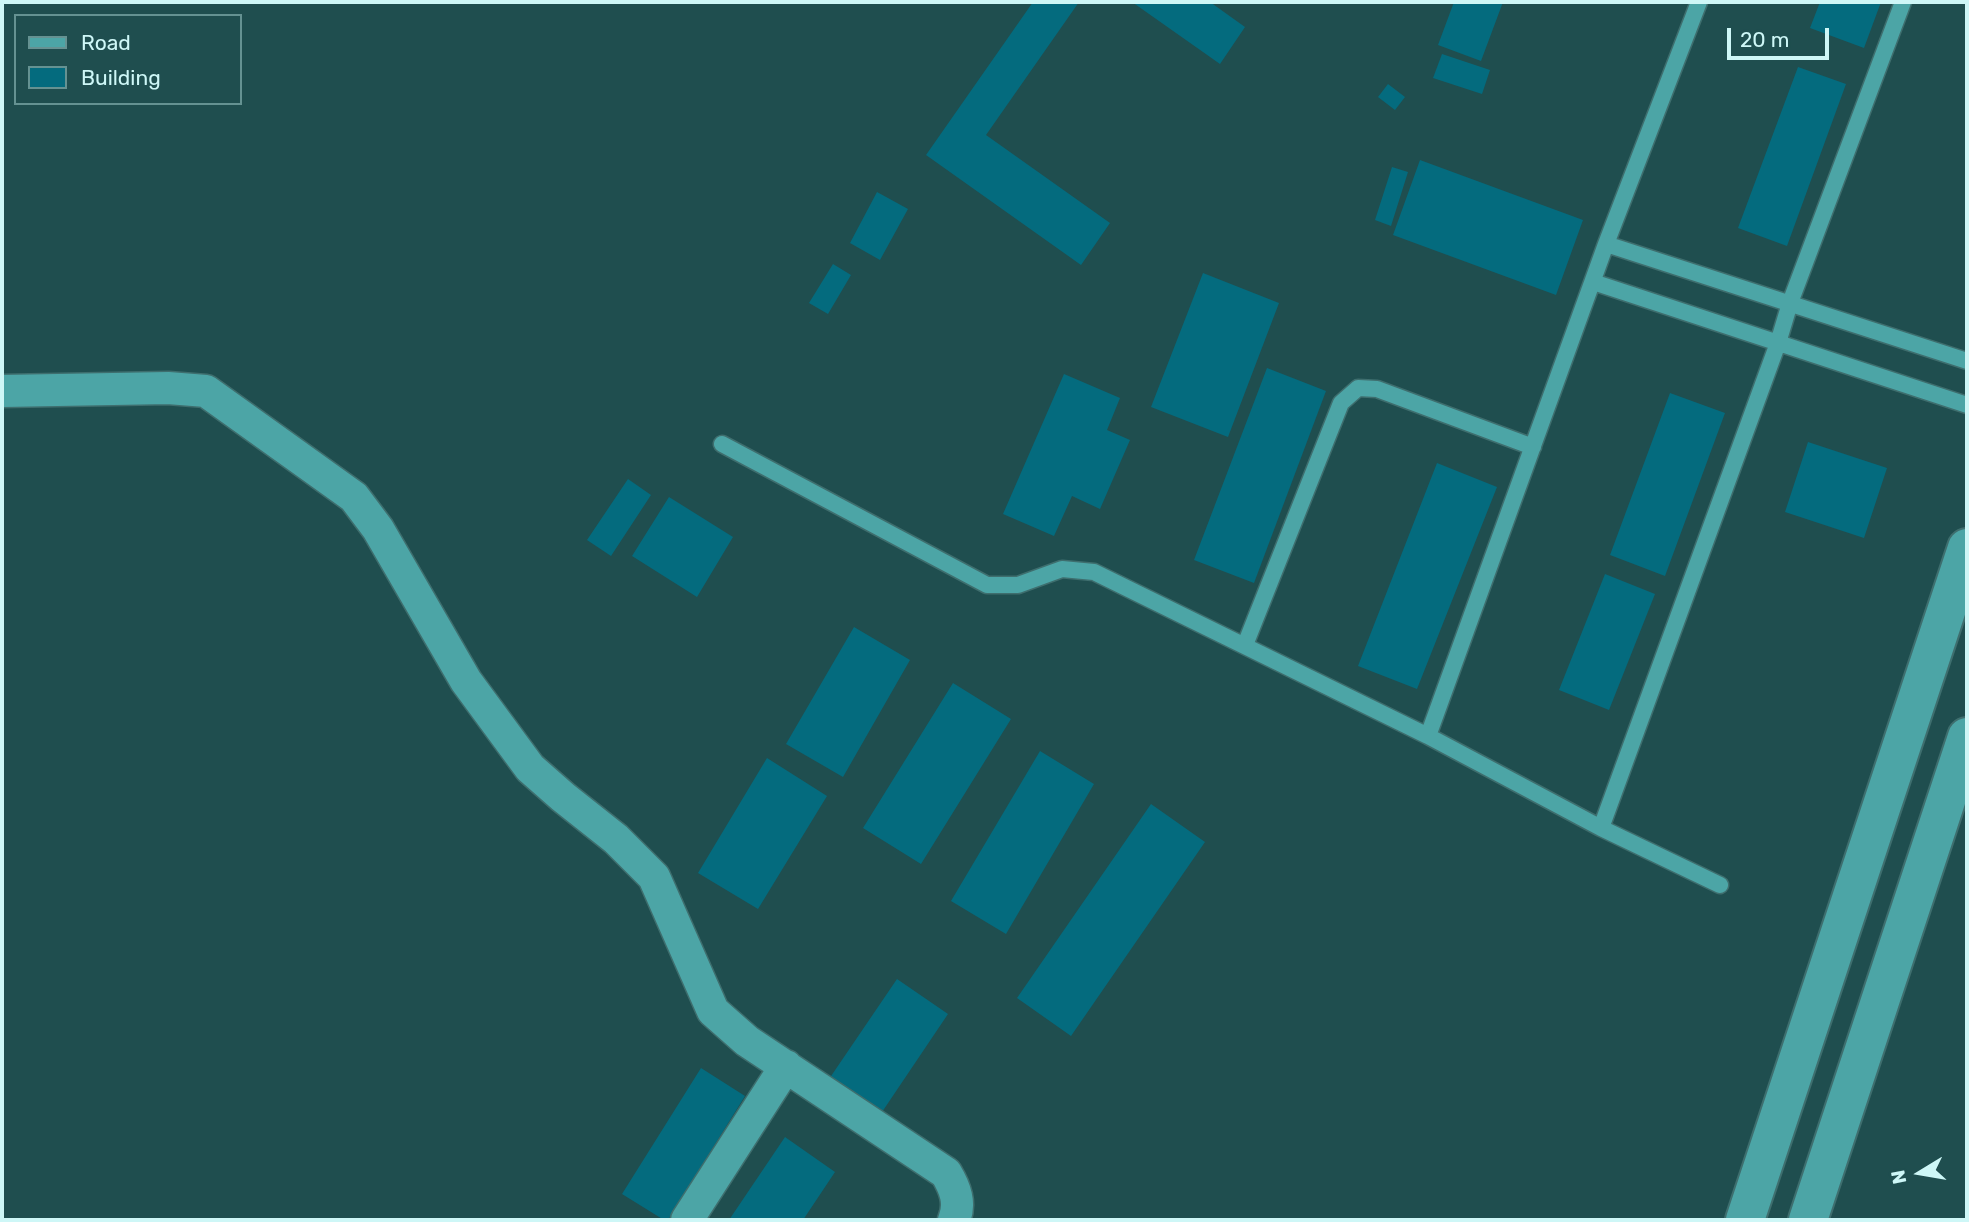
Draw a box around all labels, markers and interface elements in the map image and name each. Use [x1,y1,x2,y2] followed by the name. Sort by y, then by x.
[14,14,242,105] legend
[1731,14,1832,58] scale bar
[1740,27,1789,52] text: 20 m
[81,30,131,55] text: Road
[81,65,161,90] text: Building
[1885,1138,1955,1208] north arrow
[1886,1168,1911,1186] text: N

